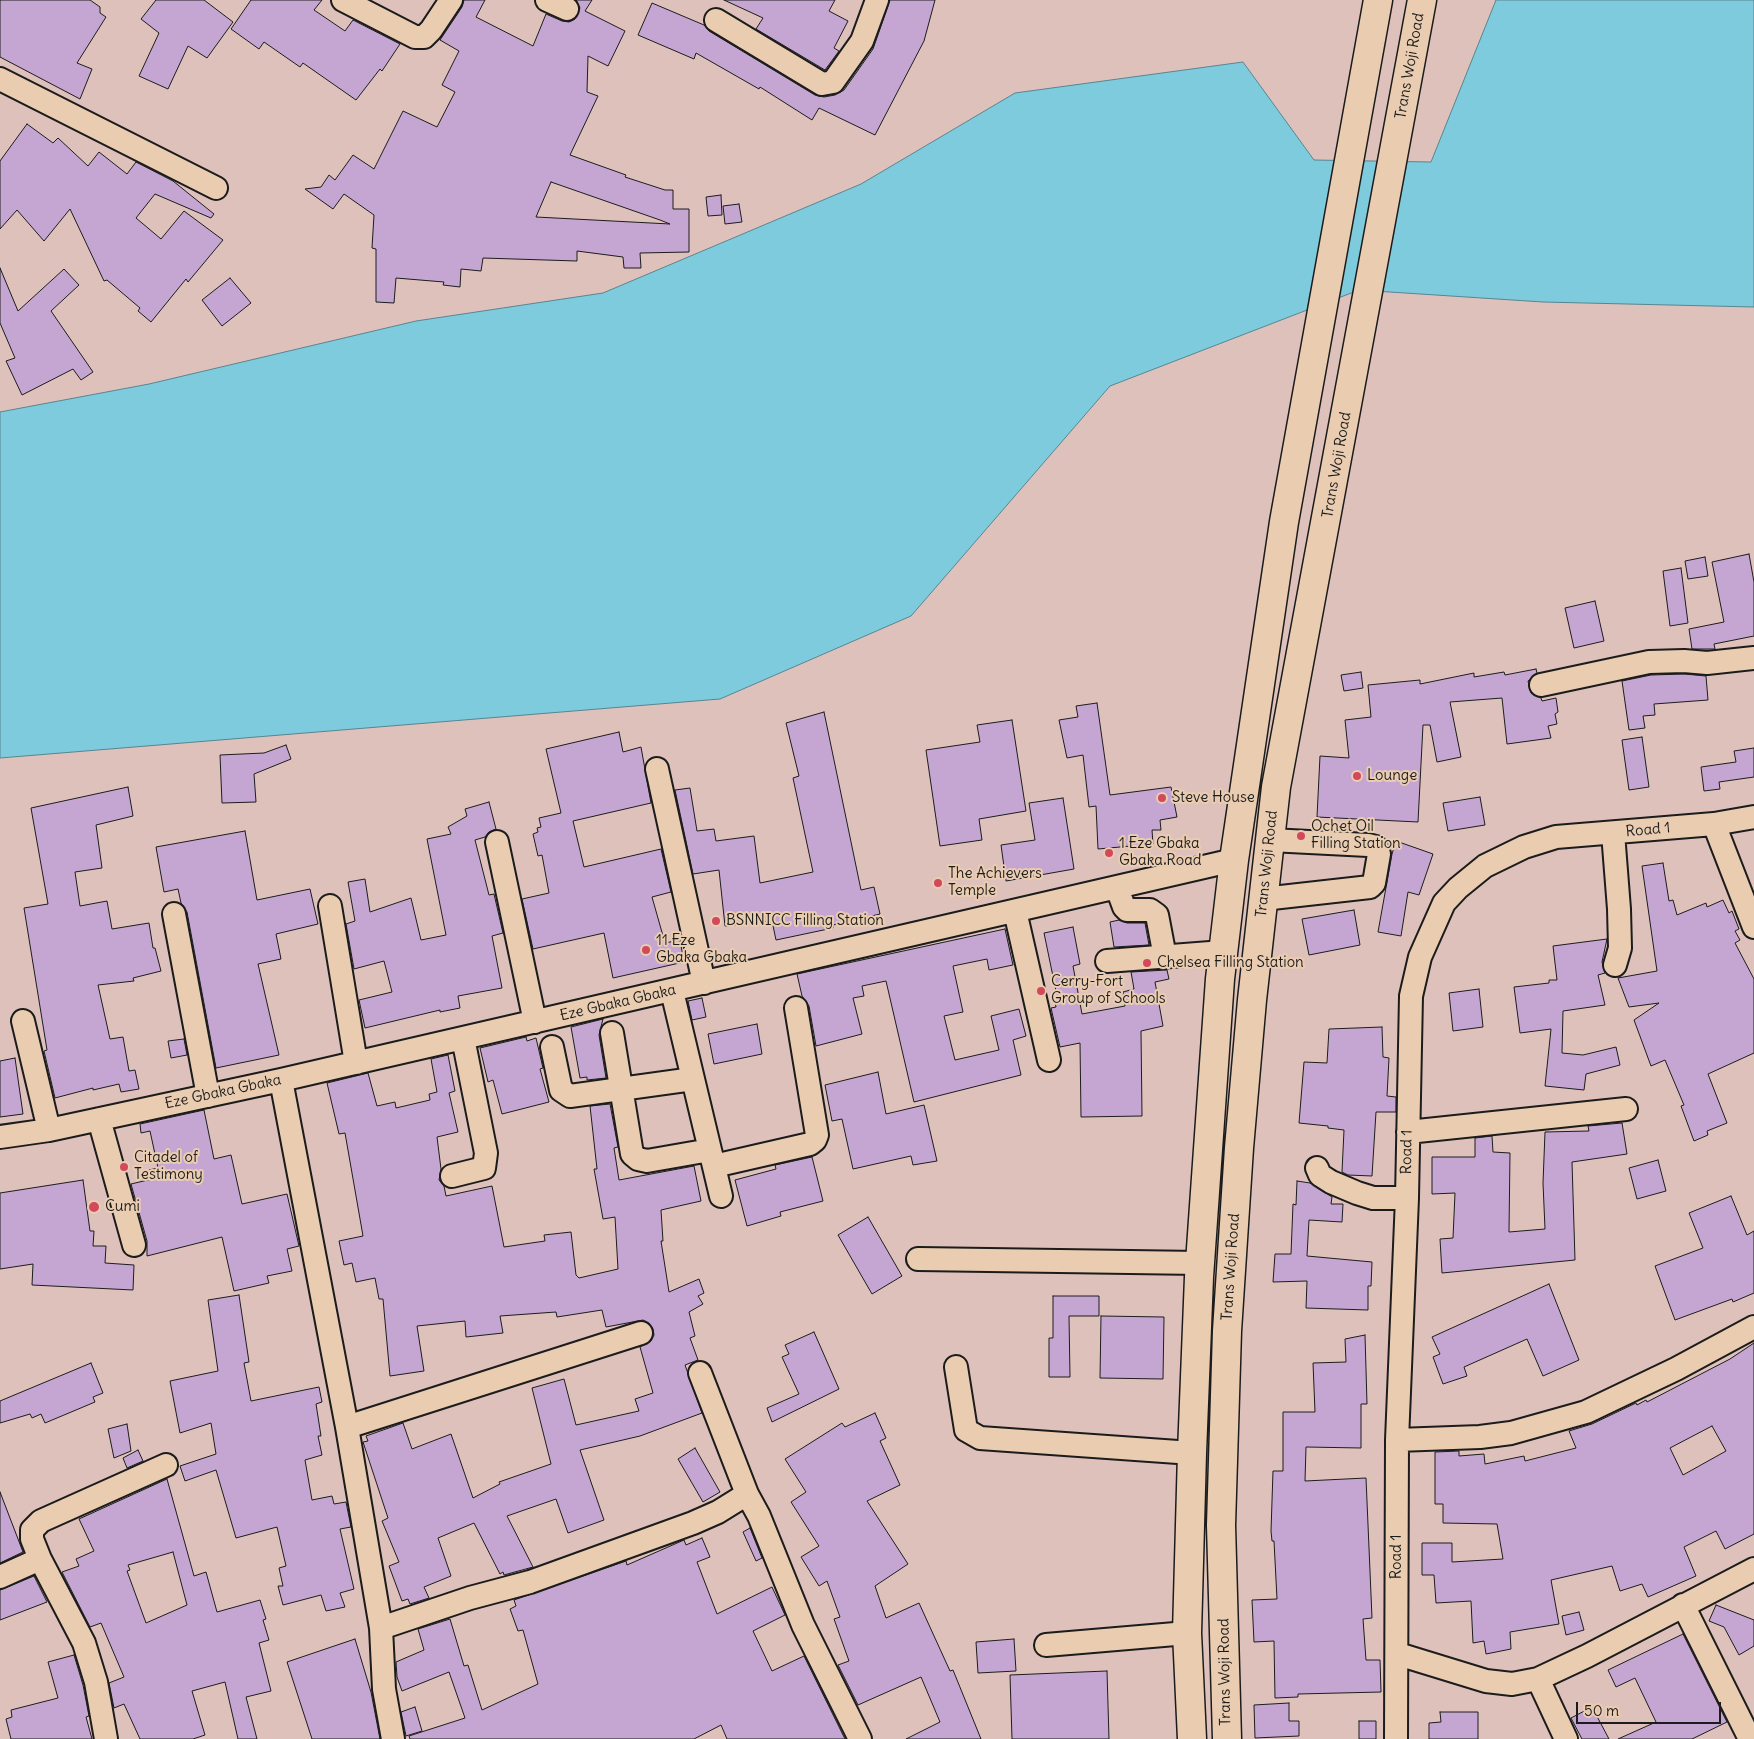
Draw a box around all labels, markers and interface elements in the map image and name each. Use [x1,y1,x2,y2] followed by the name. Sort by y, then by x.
[1392,12,1428,120] street label: Trans Woji Road
[1319,411,1355,519] street label: Trans Woji Road
[1367,767,1417,785] place label: Lounge
[1351,770,1363,782] marker: Lounge
[1172,789,1255,807] place label: Steve House
[1156,792,1168,804] marker: Steve House
[1252,810,1282,918] street label: Trans Woji Road
[1311,818,1401,853] place label: Ochet Oil Filling Station
[1625,819,1671,841] street label: Road 1
[1295,830,1307,842] marker: Ochet Oil Filling Station
[1119,835,1202,870] place label: 1 Eze Gbaka Gbaka Road
[1103,847,1115,859] marker: 1 Eze Gbaka Gbaka Road
[948,865,1042,900] place label: The Achievers Temple
[932,877,944,889] marker: The Achievers Temple
[726,912,884,930] place label: BSNNICC Filling Station
[710,915,722,927] marker: BSNNICC Filling Station
[656,932,747,967] place label: 11 Eze Gbaka Gbaka
[640,944,652,956] marker: 11 Eze Gbaka Gbaka
[1157,954,1304,972] place label: Chelsea Filling Station
[1141,957,1153,969] marker: Chelsea Filling Station
[1051,973,1166,1008] place label: Cerry-Fort Group of Schools
[558,981,678,1025] street label: Eze Gbaka Gbaka
[1035,985,1047,997] marker: Cerry-Fort Group of Schools
[163,1071,283,1113] street label: Eze Gbaka Gbaka
[1398,1129,1416,1175] street label: Road 1
[134,1149,203,1184] place label: Citadel of Testimony
[118,1161,130,1173] marker: Citadel of Testimony
[105,1198,140,1216] place label: Cumi
[87,1200,101,1214] marker: Cumi
[1218,1213,1244,1321] street label: Trans Woji Road
[1388,1535,1406,1579] street label: Road 1
[1215,1618,1235,1726] street label: Trans Woji Road
[1579,1692,1724,1724] scale bar
[1584,1701,1619,1720] text: 50 m

